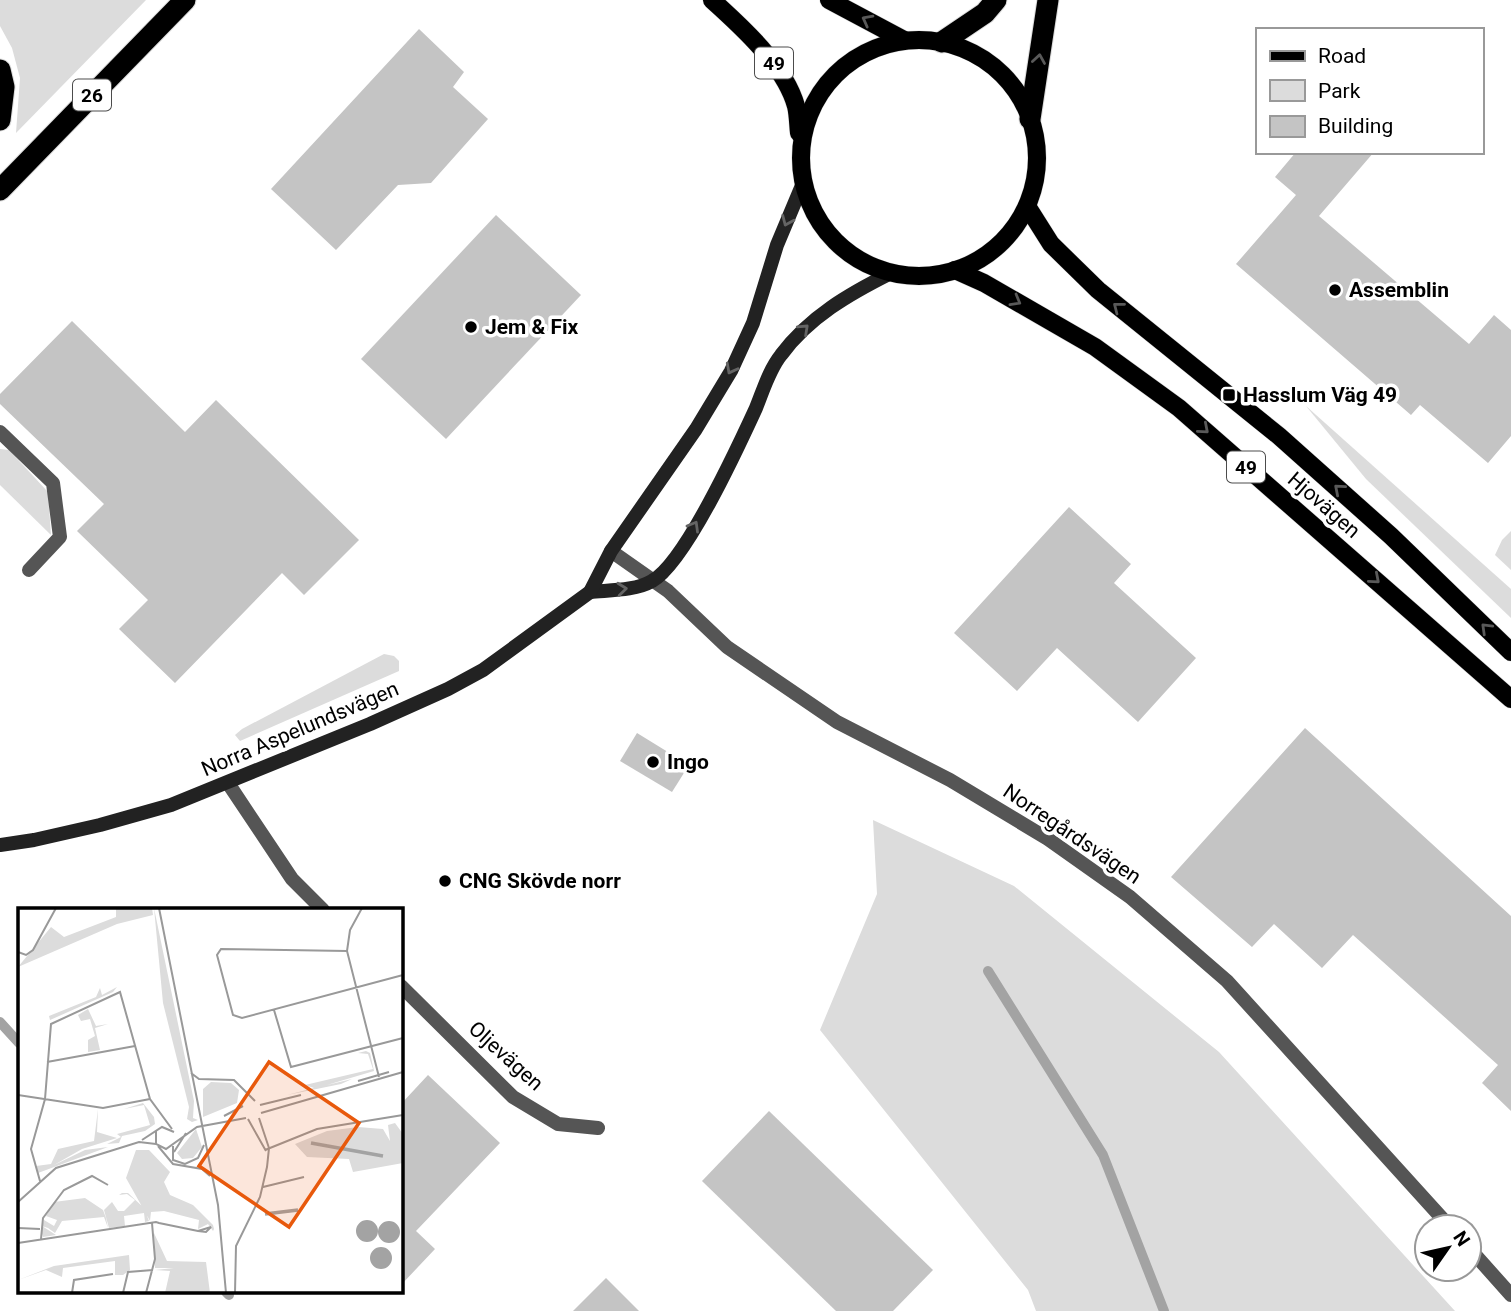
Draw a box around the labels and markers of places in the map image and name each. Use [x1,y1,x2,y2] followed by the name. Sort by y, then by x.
[1349,278,1449,302] place label: Assemblin
[1327,282,1343,298] marker: Assemblin
[485,315,579,339] place label: Jem & Fix
[463,319,479,335] marker: Jem & Fix
[1243,383,1397,407] place label: Hasslum Väg 49
[1221,387,1237,403] marker: Hasslum Väg 49
[667,750,709,774] place label: Ingo
[645,754,661,770] marker: Ingo
[459,869,621,893] place label: CNG Skövde norr
[437,873,453,889] marker: CNG Skövde norr

